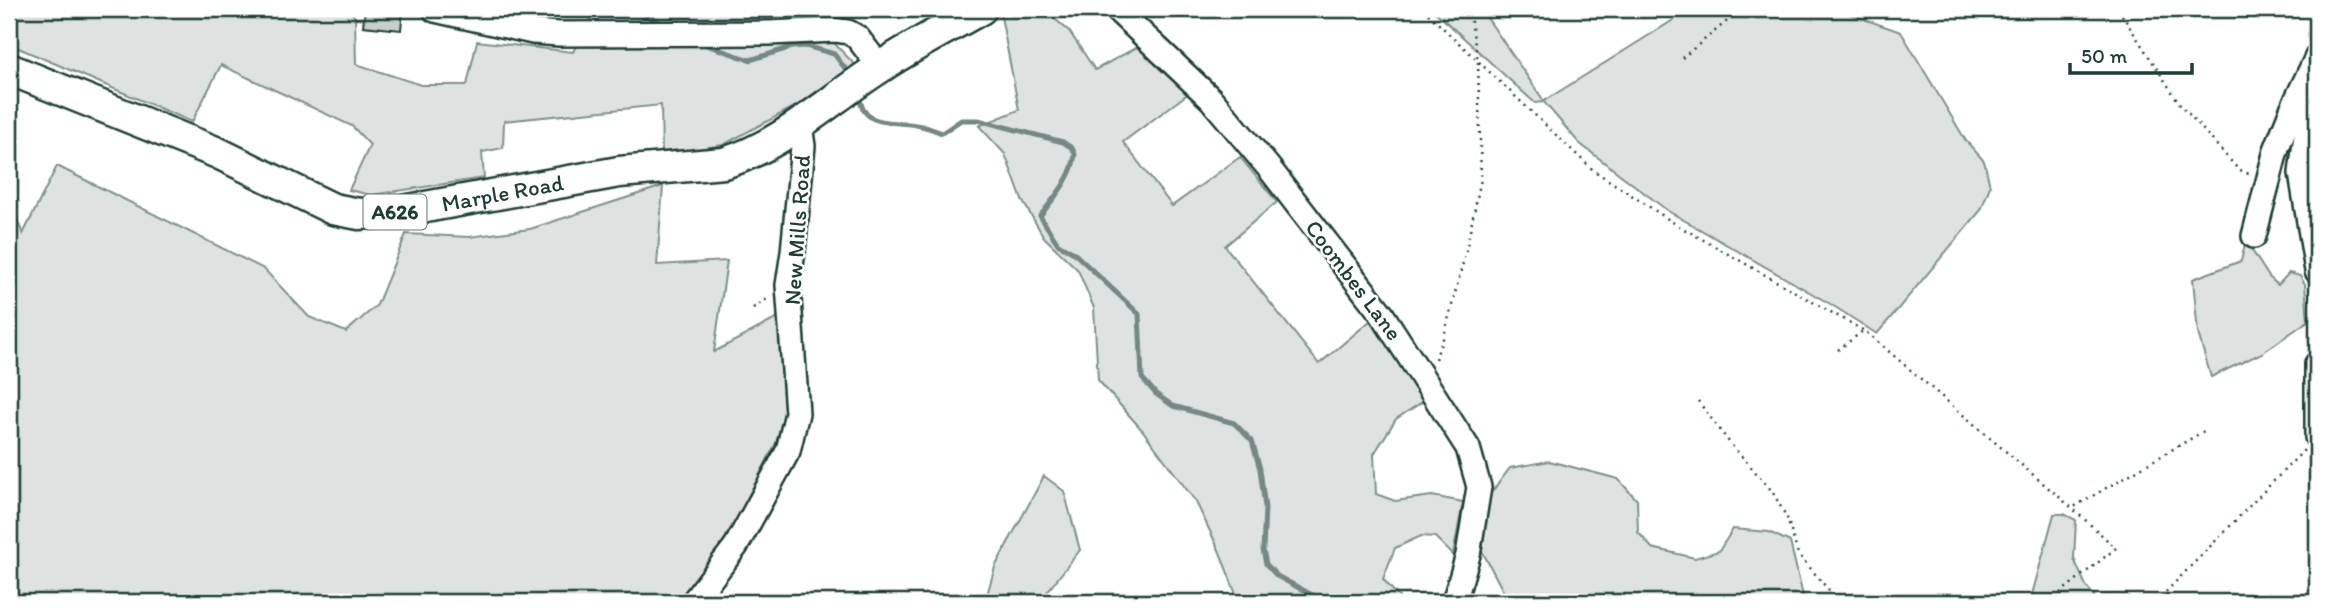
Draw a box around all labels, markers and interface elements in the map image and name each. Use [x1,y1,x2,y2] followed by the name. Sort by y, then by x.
[2070,32,2193,76] scale bar
[2081,43,2128,68] text: 50 m
[778,154,816,306] street label: New Mills Road
[439,168,566,218] street label: Marple Road
[364,194,426,230] road number: A626
[1300,214,1408,346] street label: Coombes Lane

